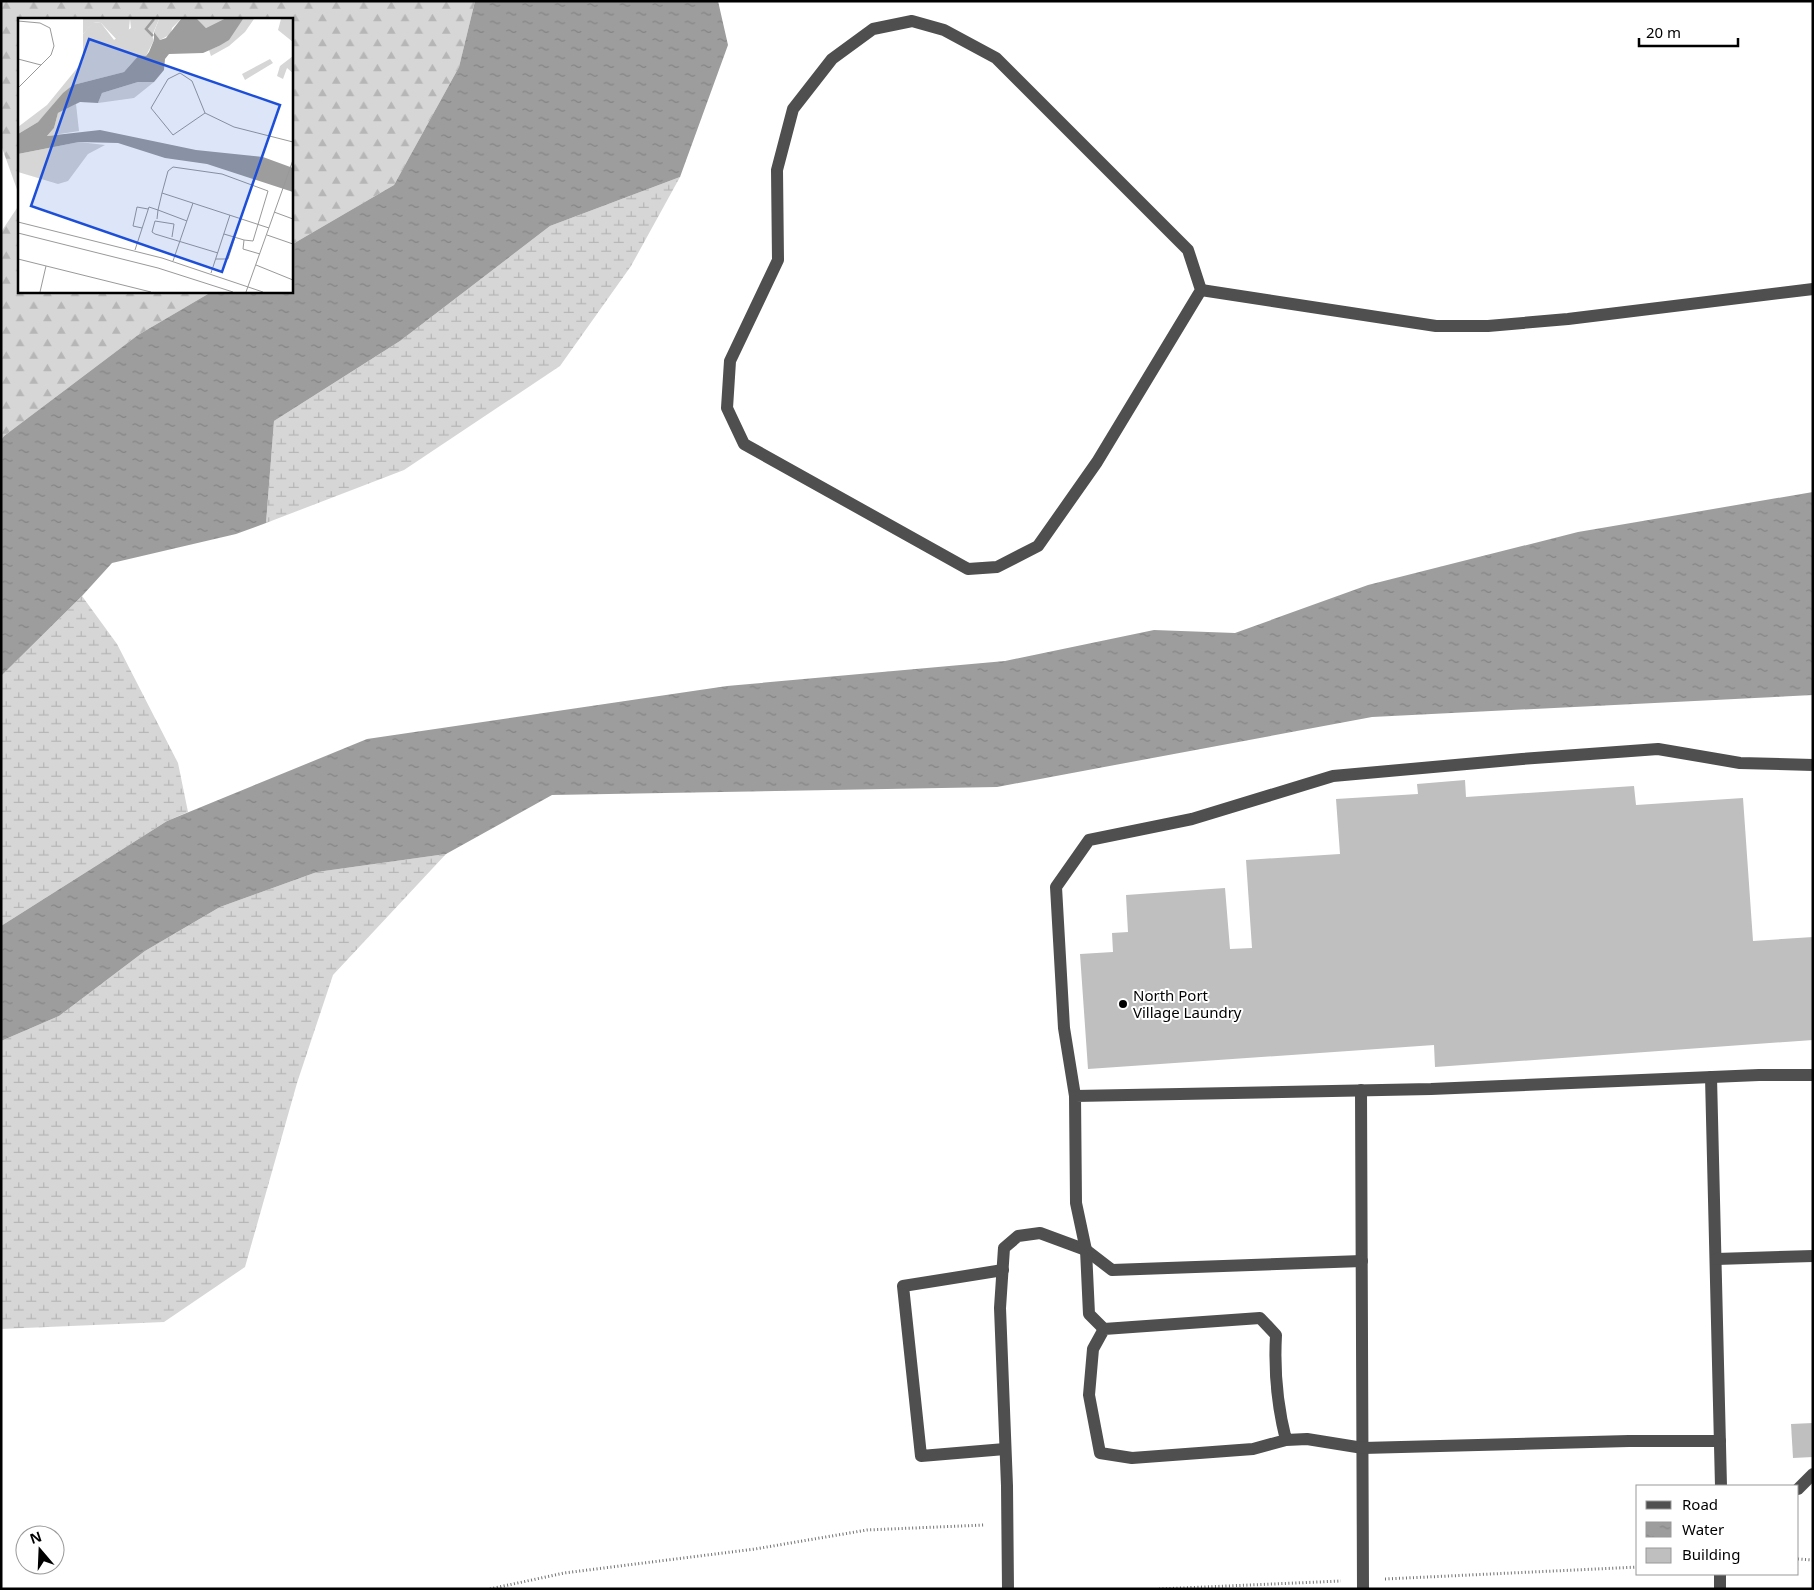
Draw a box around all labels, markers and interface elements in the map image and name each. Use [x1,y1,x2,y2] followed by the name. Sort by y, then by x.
[1639,15,1738,47] scale bar
[18,18,292,292] inset map
[1646,22,1681,42] text: 20 m
[1133,985,1242,1022] place label: North Port Village Laundry
[1117,998,1129,1010] marker: North Port Village Laundry
[1636,1485,1799,1575] legend
[1682,1494,1718,1514] text: Road
[1682,1519,1724,1539] text: Water
[15,1525,65,1575] north arrow
[27,1526,44,1548] text: N
[1682,1544,1740,1564] text: Building

